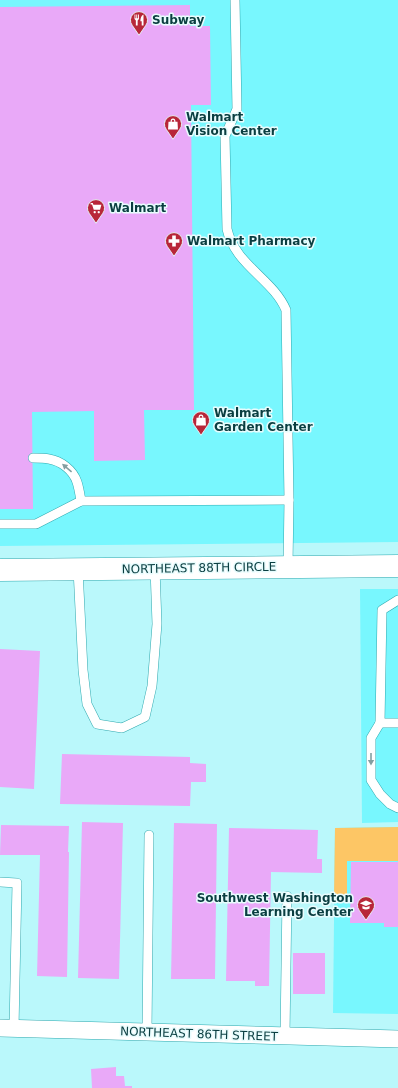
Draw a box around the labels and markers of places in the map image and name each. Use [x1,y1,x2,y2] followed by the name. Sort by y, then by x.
[129,10,149,35] restaurant icon: Subway
[152,13,205,27] place label: Subway
[186,110,277,138] place label: Walmart Vision Center
[163,114,183,139] shop icon: Walmart Vision Center
[86,198,106,223] supermarket icon: Walmart
[109,201,167,215] place label: Walmart
[164,231,184,256] pharmacy icon: Walmart Pharmacy
[187,234,316,248] place label: Walmart Pharmacy
[214,406,313,434] place label: Walmart Garden Center
[191,410,211,435] shop icon: Walmart Garden Center
[197,891,353,919] place label: Southwest Washington Learning Center
[356,895,376,920] school or university icon: Southwest Washington Learning Center

